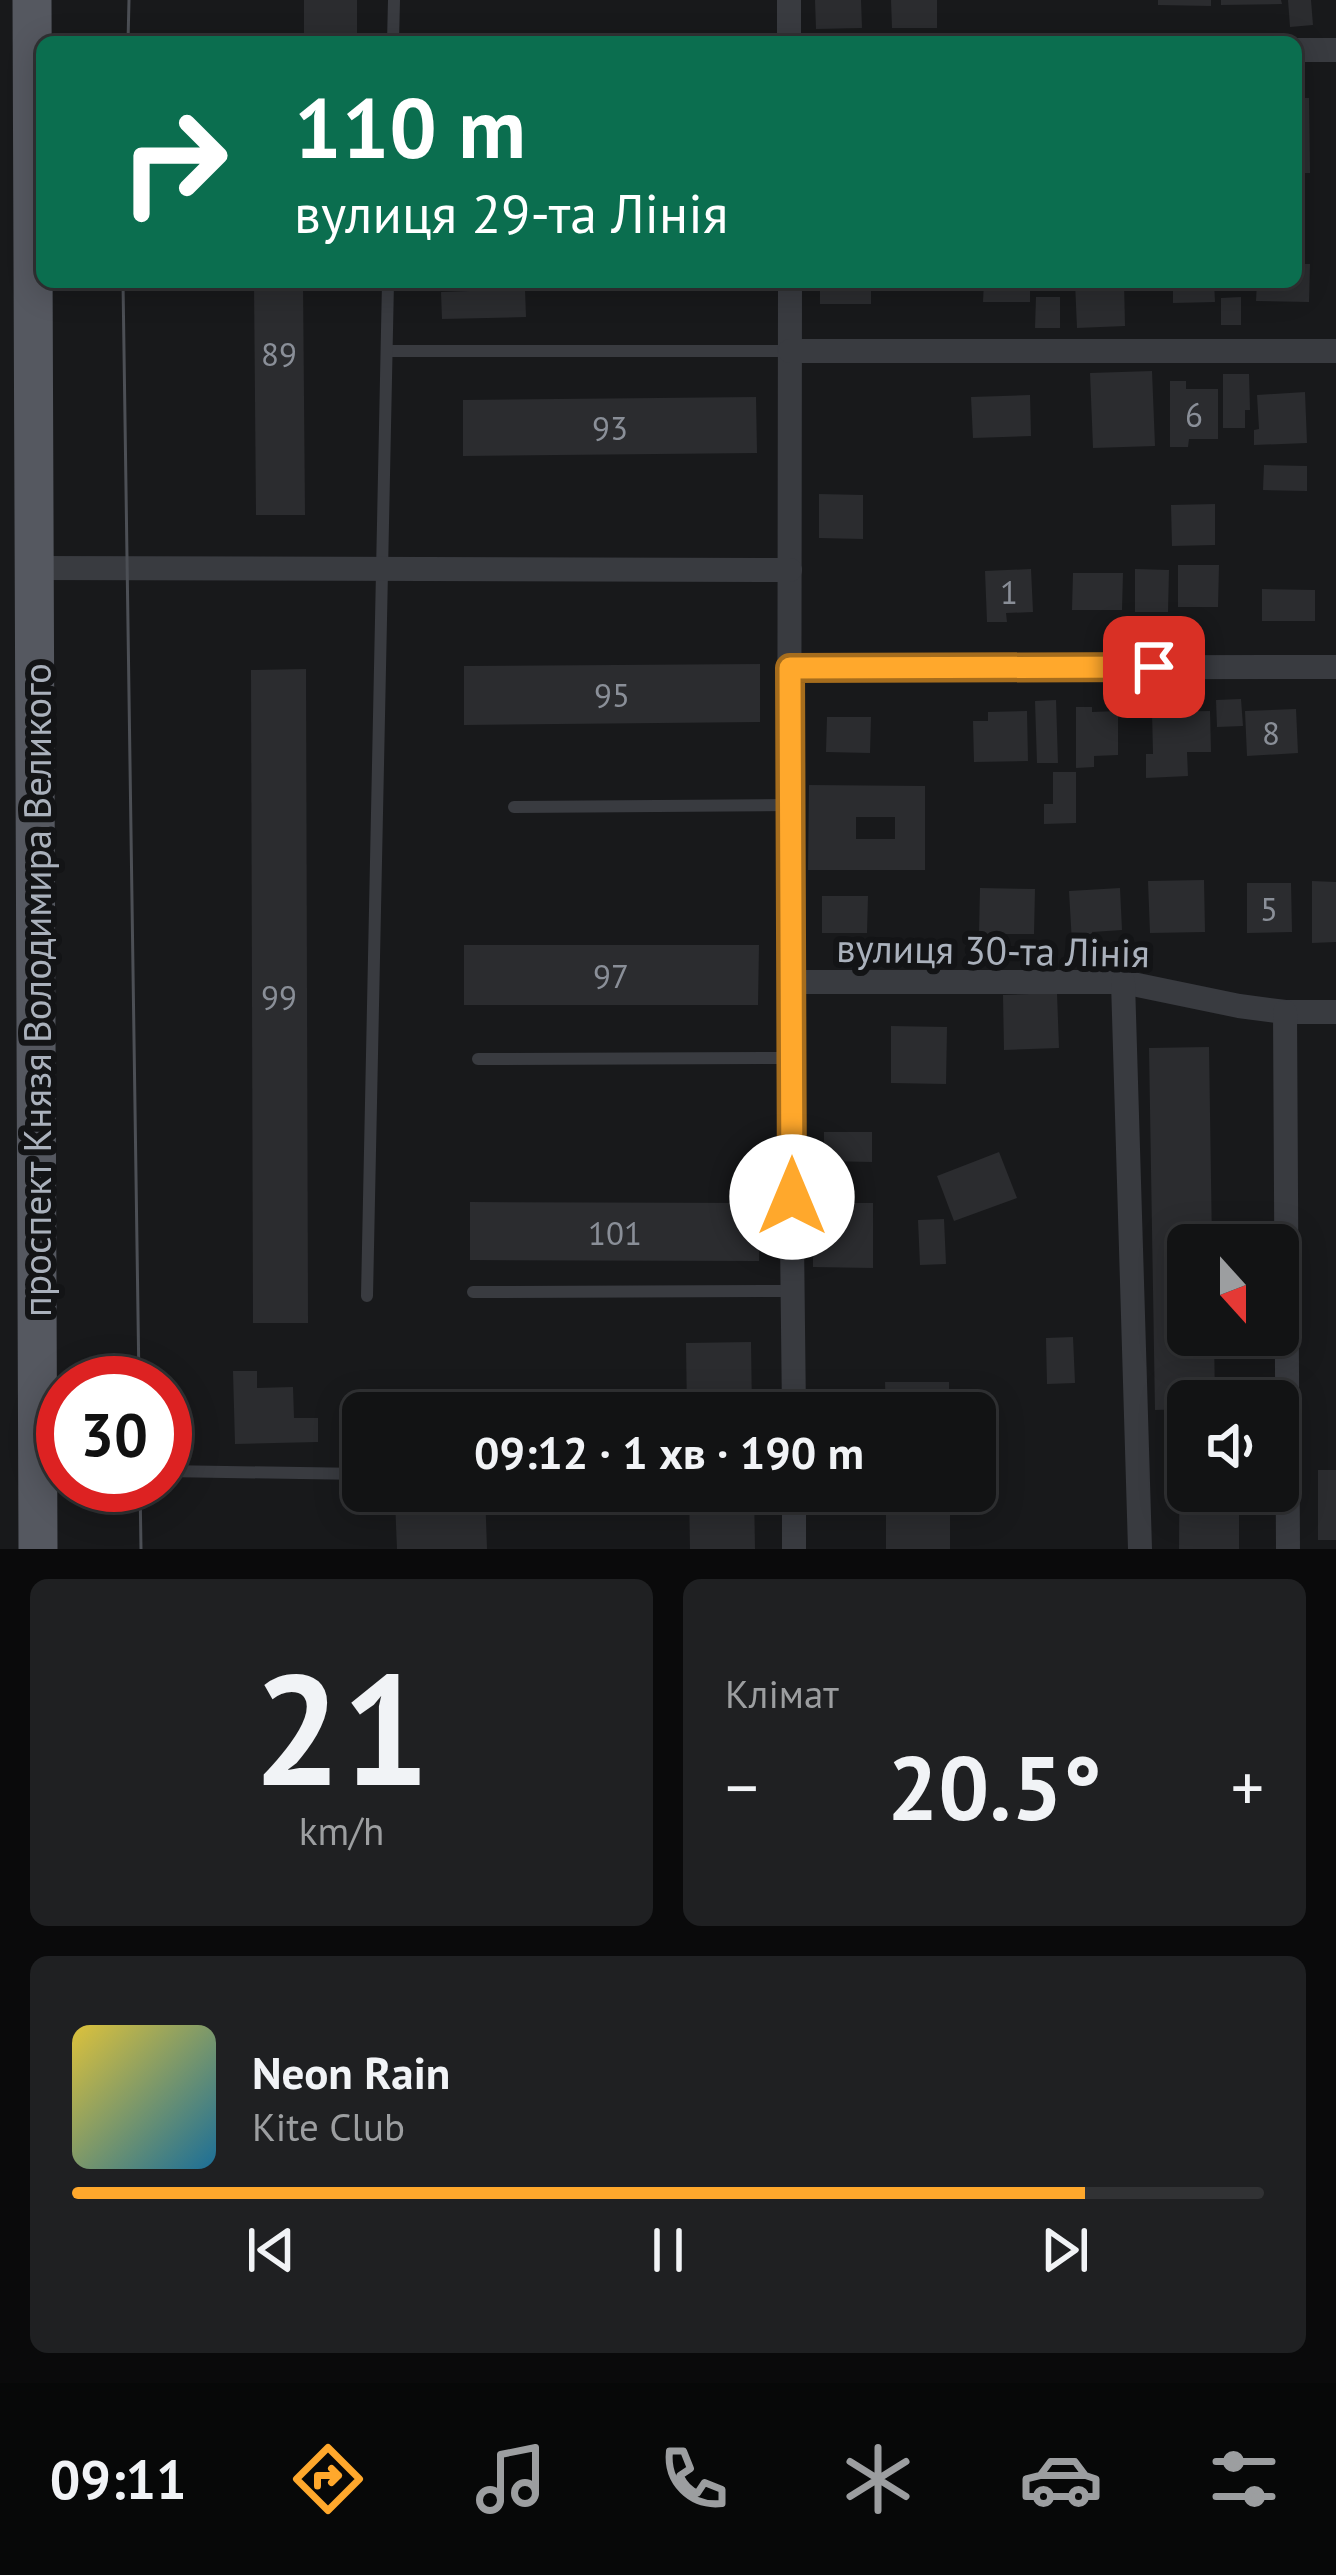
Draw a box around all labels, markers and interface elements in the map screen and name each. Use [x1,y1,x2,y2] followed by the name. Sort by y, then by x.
[294,72,526,181] text: 110 m
[96,84,252,240] icon: right
[294,178,728,248] text: вулиця 29-та Лінія
[261,332,297,375] house number: 89
[1185,393,1203,436] house number: 6
[592,406,628,449] house number: 93
[1000,570,1018,613] house number: 1
[1103,616,1205,718] pin
[1121,634,1187,700] icon: arrive
[11,663,62,1317] street label: проспект Князя Володимира Великого
[594,673,630,716] house number: 95
[1262,711,1280,754] house number: 8
[1260,887,1278,930] house number: 5
[836,922,1150,978] street label: вулиця 30-та Лінія
[593,954,629,997] house number: 97
[261,975,297,1018] house number: 99
[729,1134,855,1260] position arrow
[588,1211,642,1254] house number: 101
[1167,1224,1299,1356] north arrow
[1167,1224,1299,1512] map controls
[36,1356,192,1512] speed limit sign: 30
[1167,1380,1299,1512] button: sound
[474,1423,864,1481] text: 09:12 · 1 хв · 190 m
[253,1626,430,1828] text: 21
[725,1668,839,1719] text: Клімат
[887,1728,1102,1845] text: 20.5°
[725,1744,758,1829] text: −
[1231,1744,1264,1829] text: +
[299,1805,384,1856] text: km/h
[252,2043,450,2101] text: Neon Rain
[252,2101,405,2152] text: Kite Club
[238,2217,304,2283] icon: previous
[635,2217,701,2283] icon: pause
[1032,2217,1098,2283] icon: next
[286,2437,370,2521] icon: directions
[469,2437,553,2521] icon: music
[652,2437,736,2521] icon: phone
[836,2437,920,2521] icon: climate
[1019,2437,1103,2521] icon: car
[1202,2437,1286,2521] icon: filters
[50,2444,187,2514] text: 09:11

